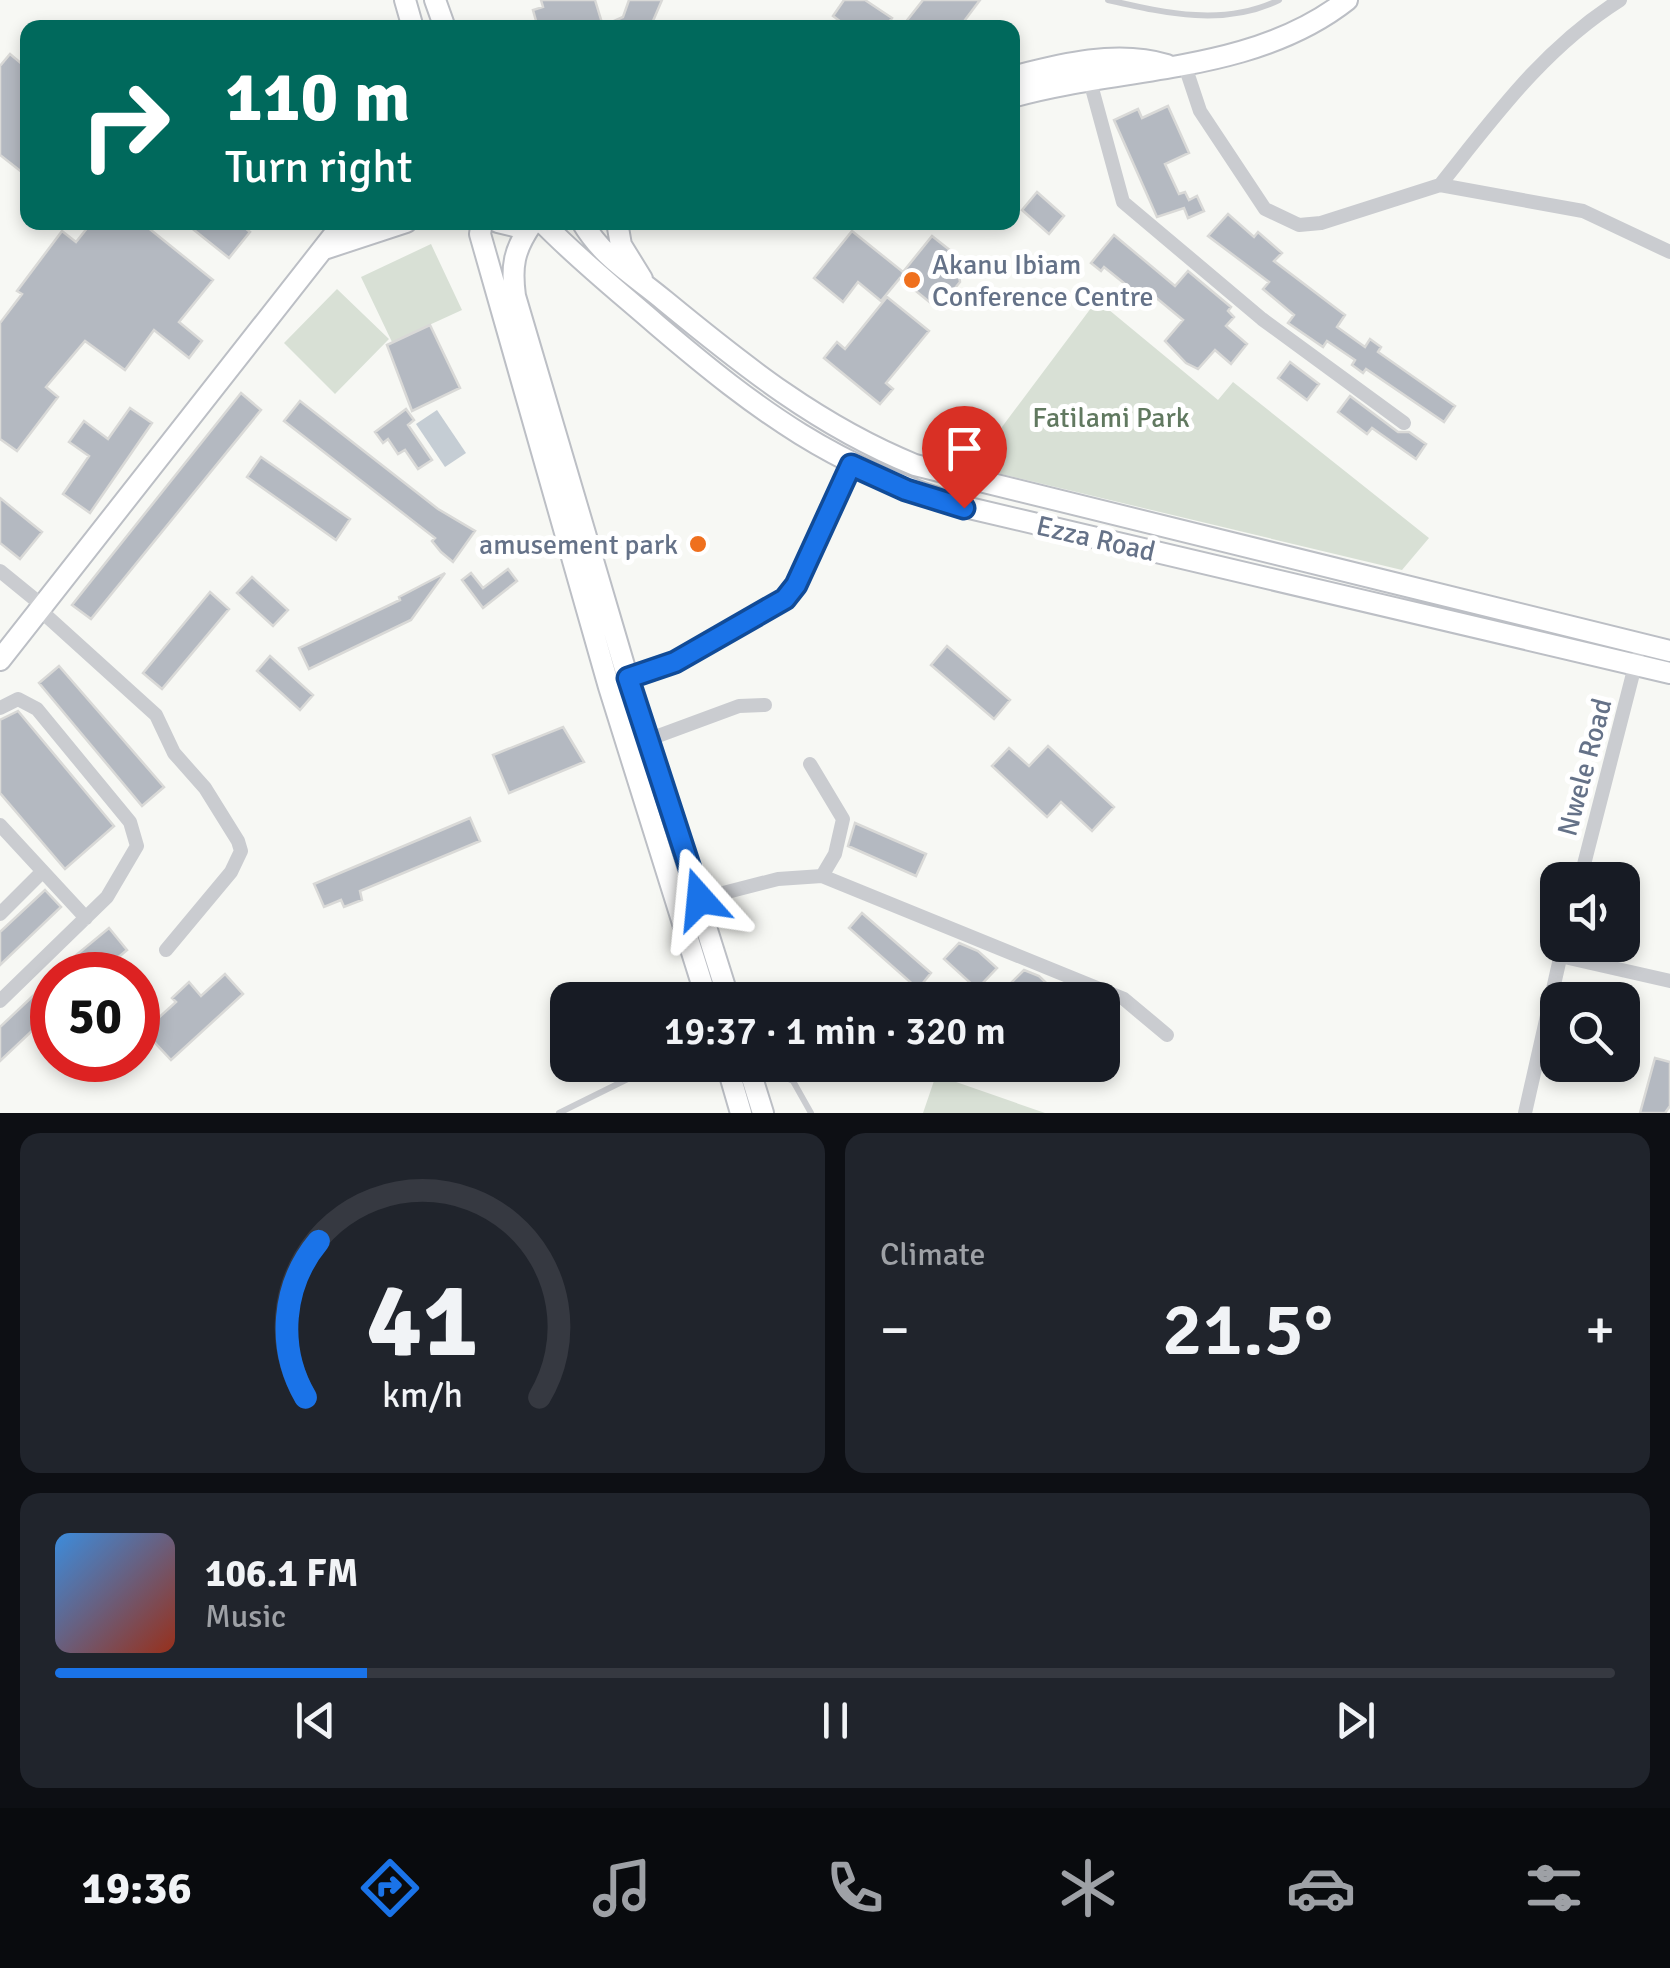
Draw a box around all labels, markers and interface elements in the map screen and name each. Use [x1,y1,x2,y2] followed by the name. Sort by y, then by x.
[225,54,410,140] text: 110 m
[60,60,190,190] icon: right
[225,140,413,195] text: Turn right
[932,248,1154,314] place label: Akanu Ibiam Conference Centre
[901,269,923,291] marker: Akanu Ibiam Conference Centre
[1032,401,1190,435] park label: Fatilami Park
[922,406,1007,509] pin
[937,421,992,476] icon: arrive
[1033,509,1159,569] street label: Ezza Road
[479,528,678,562] place label: amusement park
[687,533,709,555] marker: amusement park
[1550,695,1620,840] street label: Nwele Road
[648,847,752,951] position arrow
[1540,862,1640,1082] map controls
[1540,862,1640,962] button: sound
[30,952,160,1082] speed limit sign: 50
[1540,982,1640,1082] button: search
[664,1008,1006,1055] text: 19:37 · 1 min · 320 m
[880,1235,986,1274] text: Climate
[366,1257,479,1385] text: 41
[1162,1283,1333,1376] text: 21.5°
[880,1296,910,1364] text: −
[1585,1296,1615,1364] text: +
[382,1373,463,1417] text: km/h
[205,1550,358,1597] text: 106.1 FM
[205,1597,286,1636] text: Music
[288,1693,343,1748] icon: previous
[808,1693,863,1748] icon: pause
[1328,1693,1383,1748] icon: next
[355,1853,425,1923] icon: directions
[587,1853,657,1923] icon: music
[820,1853,890,1923] icon: phone
[1053,1853,1123,1923] icon: climate
[1286,1853,1356,1923] icon: car
[1519,1853,1589,1923] icon: filters
[81,1861,192,1916] text: 19:36

